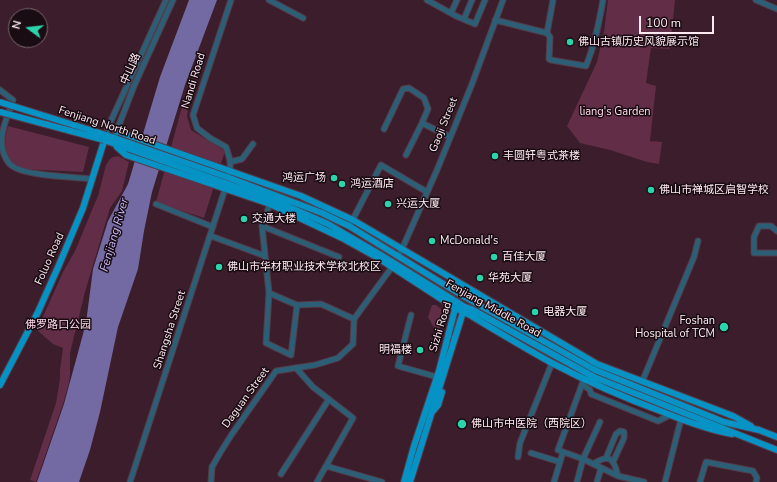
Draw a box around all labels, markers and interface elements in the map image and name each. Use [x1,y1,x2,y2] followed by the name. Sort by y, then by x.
[8,8,48,48] north arrow
[641,8,716,34] scale bar
[646,15,681,31] text: 100 m
[9,19,25,31] text: N
[578,35,699,49] place label: 佛山古镇历史风貌展示馆
[565,37,575,47] marker: 佛山古镇历史风貌展示馆
[118,51,144,87] street label: 中山路
[179,52,209,110] street label: Nandi Road
[427,96,461,154] street label: Gaoji Street
[57,104,157,148] street label: Fenjiang North Road
[579,105,651,119] park label: liang's Garden
[503,149,580,163] place label: 丰圆轩粤式茶楼
[490,151,500,161] marker: 丰圆轩粤式茶楼
[282,171,326,185] place label: 鸿运广场
[329,173,339,183] marker: 鸿运广场
[350,177,394,191] place label: 鸿运酒店
[337,179,347,189] marker: 鸿运酒店
[659,183,769,197] place label: 佛山市禅城区启智学校
[646,185,656,195] marker: 佛山市禅城区启智学校
[98,196,132,274] water label: Fenjiang River
[396,197,440,211] place label: 兴运大厦
[383,199,393,209] marker: 兴运大厦
[252,212,296,226] place label: 交通大楼
[239,214,249,224] marker: 交通大楼
[33,231,67,287] street label: Foluo Road
[440,234,498,248] place label: McDonald's
[427,236,437,246] marker: McDonald's
[502,250,546,264] place label: 百佳大厦
[489,252,499,262] marker: 百佳大厦
[227,260,381,274] place label: 佛山市华材职业技术学校北校区
[214,262,224,272] marker: 佛山市华材职业技术学校北校区
[488,271,532,285] place label: 华苑大厦
[475,273,485,283] marker: 华苑大厦
[443,277,543,341] street label: Fenjiang Middle Road
[151,289,189,371] street label: Shangsha Street
[427,300,455,354] street label: Sizhi Road
[543,305,587,319] place label: 电器大厦
[530,307,540,317] marker: 电器大厦
[635,314,715,340] place label: Foshan Hospital of TCM
[25,318,91,332] park label: 佛罗路口公园
[718,321,730,333] marker: Foshan Hospital of TCM
[379,343,412,357] place label: 明福楼
[415,345,425,355] marker: 明福楼
[220,365,272,431] street label: Daguan Street
[471,417,592,431] place label: 佛山市中医院（西院区）
[456,418,468,430] marker: 佛山市中医院（西院区）

